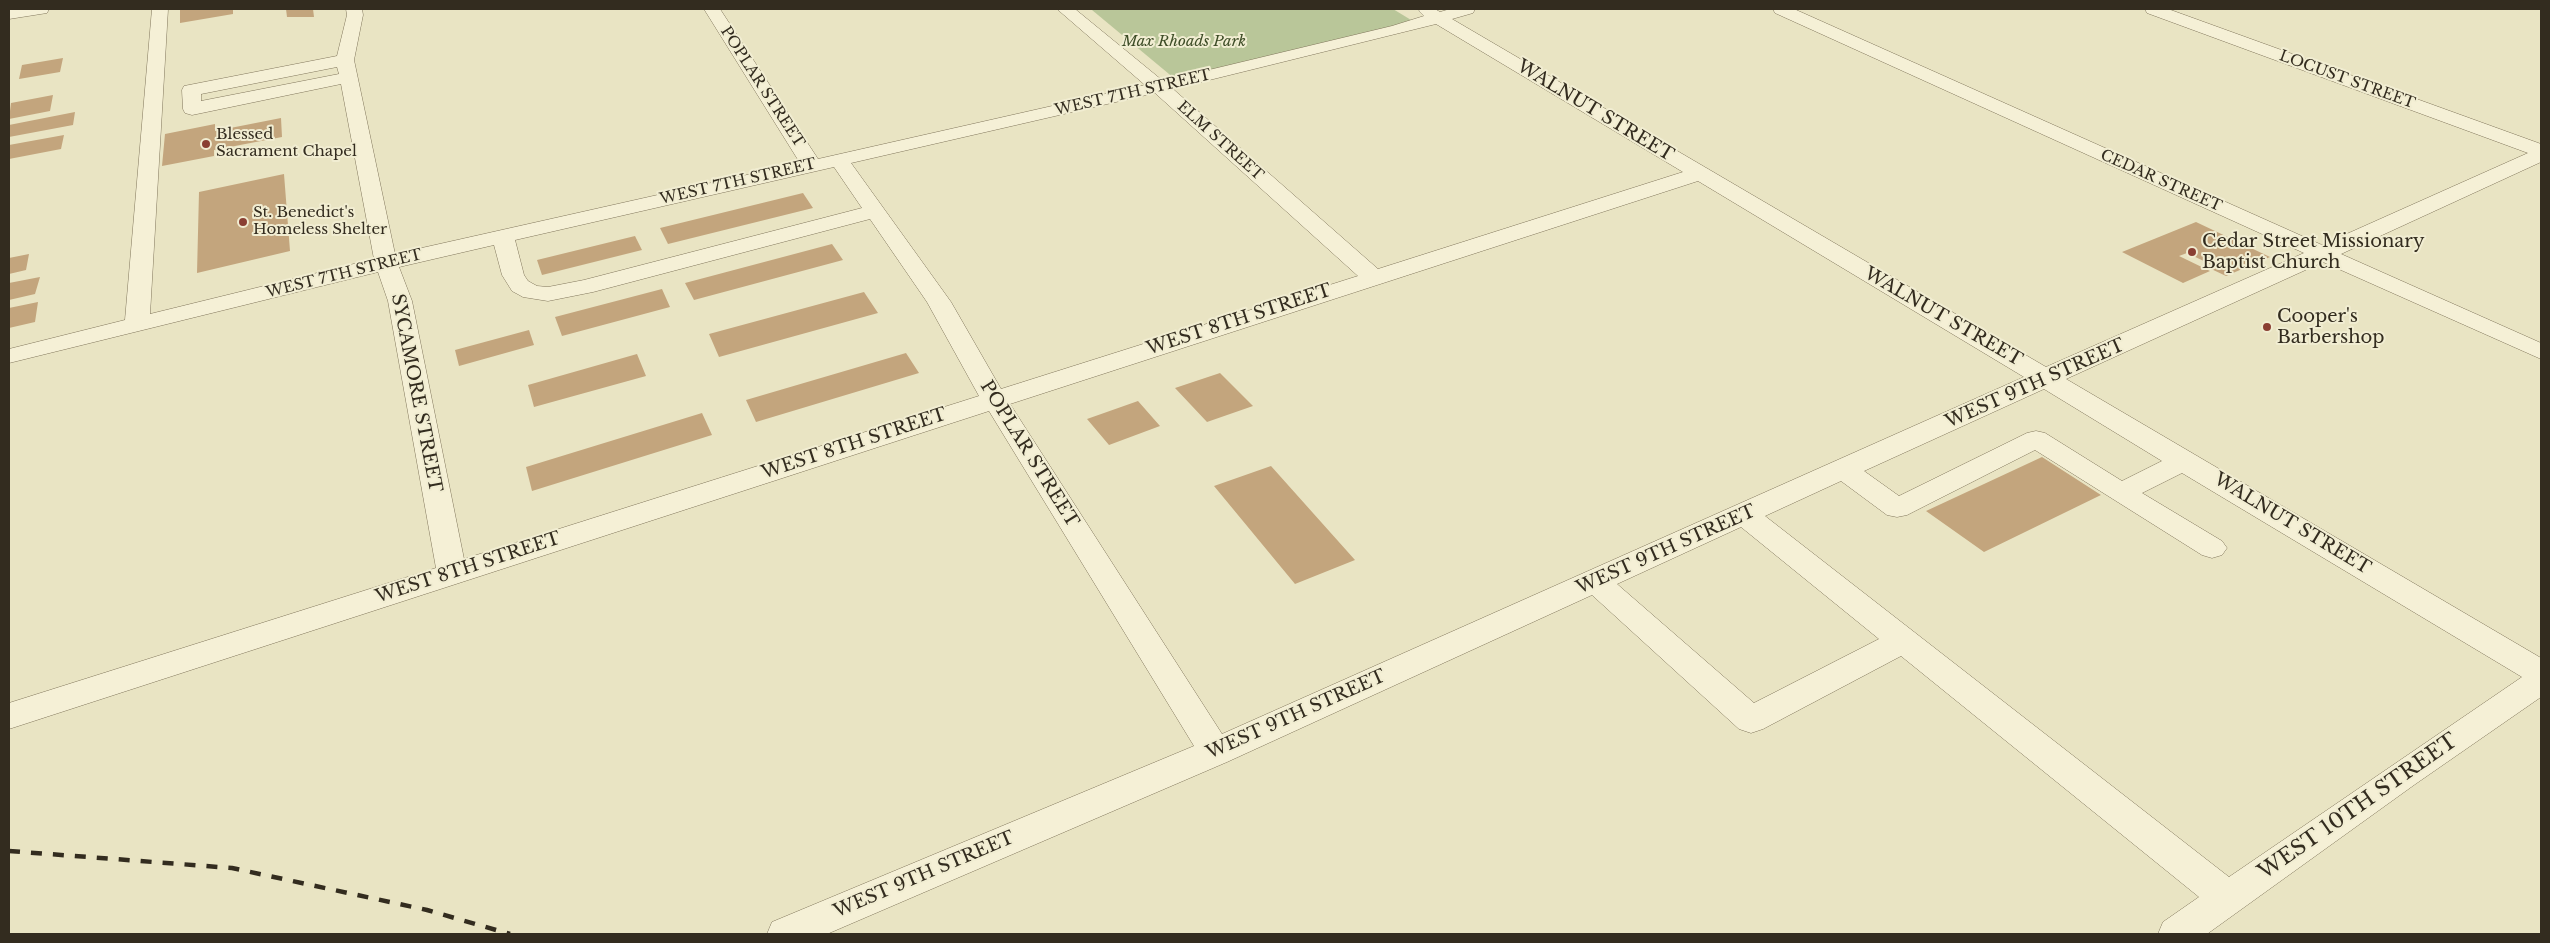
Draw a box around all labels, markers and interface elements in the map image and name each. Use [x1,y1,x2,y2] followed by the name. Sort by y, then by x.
[716,23,808,151] street label: POPLAR STREET
[1122,33,1246,51] park label: Max Rhoads Park
[2277,47,2417,113] street label: LOCUST STREET
[1513,56,1677,166] street label: WALNUT STREET
[1053,66,1213,120] street label: WEST 7TH STREET
[1173,98,1267,184] street label: ELM STREET
[216,126,357,161] place label: Blessed Sacrament Chapel
[200,138,212,150] marker: Blessed Sacrament Chapel
[2098,146,2224,216] street label: CEDAR STREET
[658,155,818,209] street label: WEST 7TH STREET
[253,204,387,239] place label: St. Benedict's Homeless Shelter
[237,216,249,228] marker: St. Benedict's Homeless Shelter
[2202,231,2424,274] place label: Cedar Street Missionary Baptist Church
[264,246,424,302] street label: WEST 7TH STREET
[2186,246,2198,258] marker: Cedar Street Missionary Baptist Church
[1860,263,2026,371] street label: WALNUT STREET
[1144,280,1334,360] street label: WEST 8TH STREET
[386,292,446,494] street label: SYCAMORE STREET
[2277,306,2385,348] place label: Cooper's Barbershop
[2261,321,2273,333] marker: Cooper's Barbershop
[1942,335,2128,433] street label: WEST 9TH STREET
[975,377,1083,531] street label: POPLAR STREET
[759,404,949,484] street label: WEST 8TH STREET
[2210,469,2374,579] street label: WALNUT STREET
[1573,501,1759,599] street label: WEST 9TH STREET
[373,528,563,608] street label: WEST 8TH STREET
[1203,666,1389,764] street label: WEST 9TH STREET
[2254,729,2462,885] street label: WEST 10TH STREET
[831,827,1017,923] street label: WEST 9TH STREET

